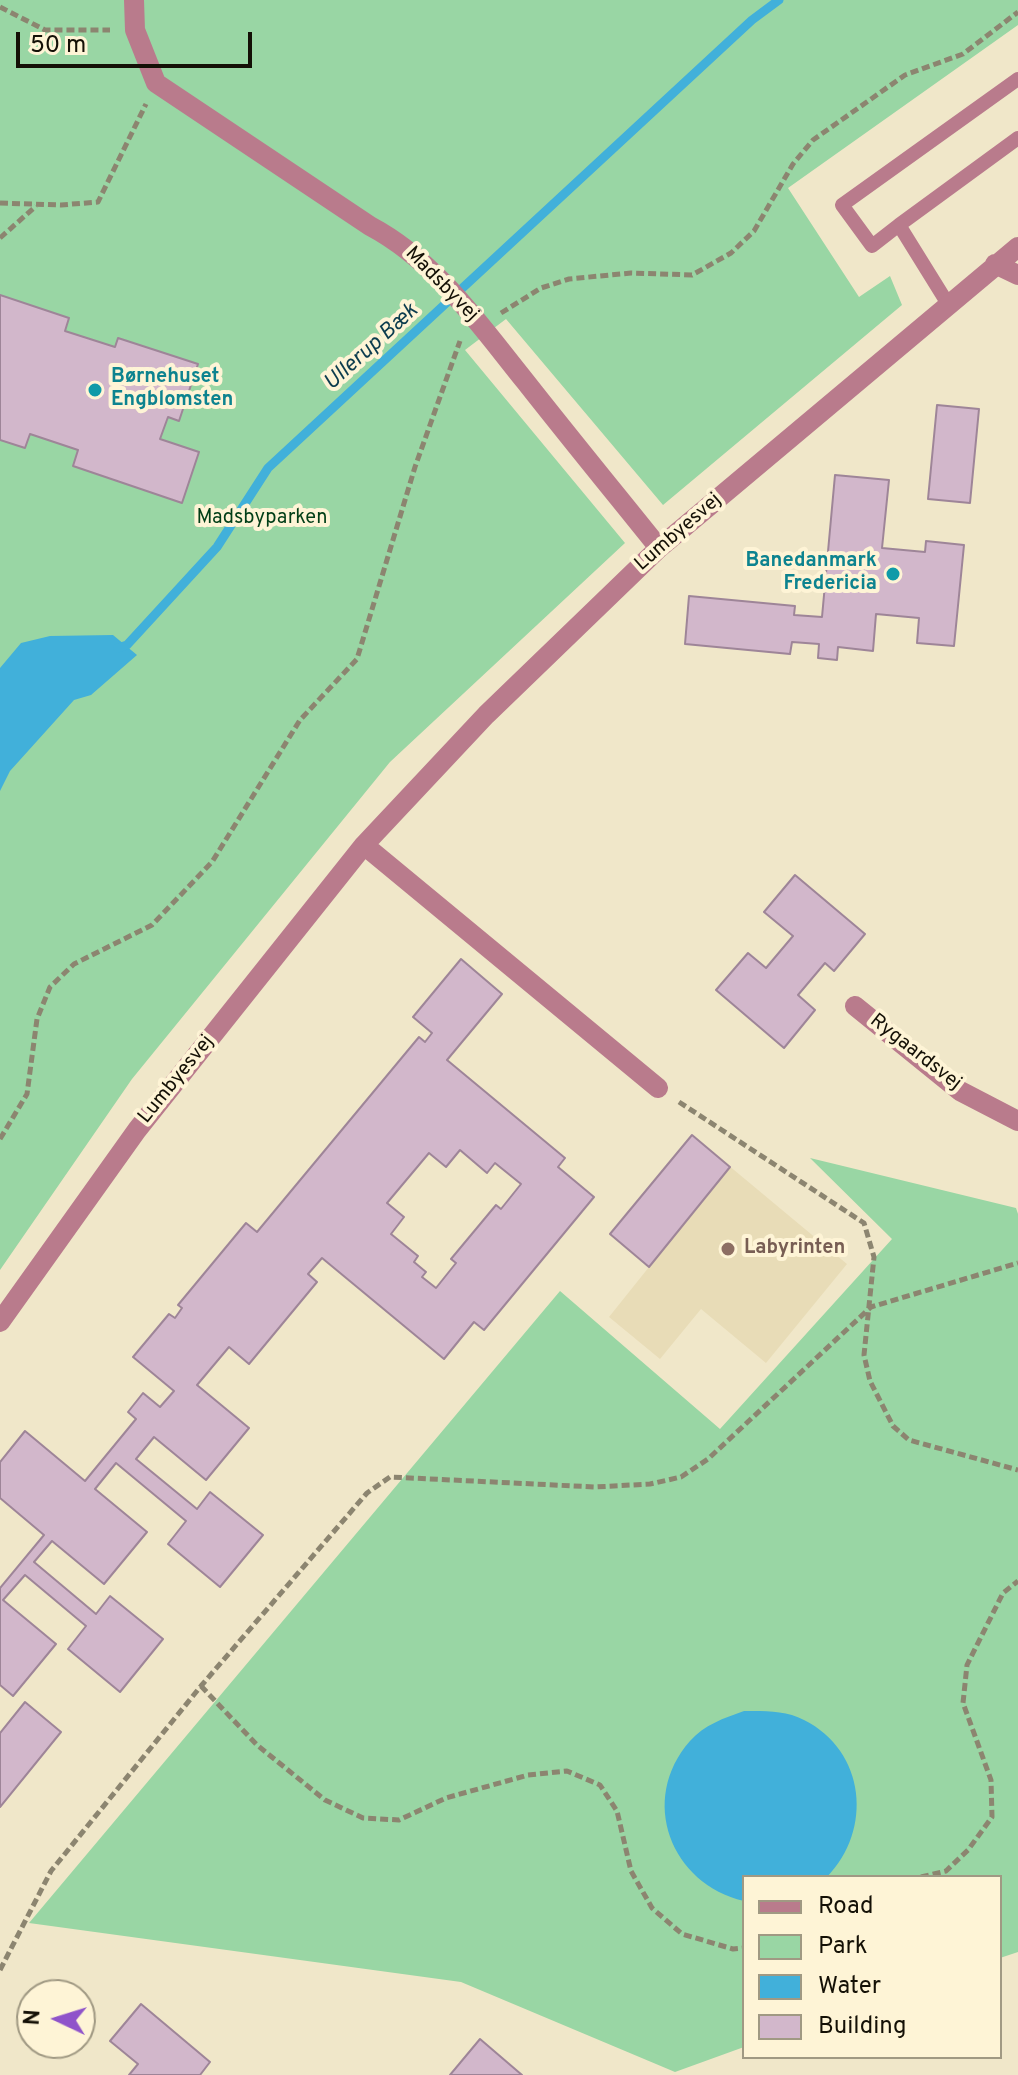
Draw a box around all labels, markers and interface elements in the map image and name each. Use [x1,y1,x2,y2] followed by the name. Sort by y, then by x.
[20,16,256,66] scale bar
[30,31,86,61] text: 50 m
[399,242,483,328] street label: Madsbyvej
[319,299,425,397] water label: Ullerup Bæk
[111,366,233,413] place label: Børnehuset Engblomsten
[86,381,104,399] marker: Børnehuset Engblomsten
[631,489,727,577] street label: Lumbyesvej
[196,507,328,531] park label: Madsbyparken
[745,550,877,597] place label: Banedanmark Fredericia
[884,565,902,583] marker: Banedanmark Fredericia
[864,1010,966,1096] street label: Rygaardsvej
[134,1031,220,1129] street label: Lumbyesvej
[744,1237,845,1261] place label: Labyrinten
[719,1240,737,1258] marker: Labyrinten
[742,1875,1002,2059] legend
[818,1892,874,1922] text: Road
[818,1932,868,1962] text: Park
[818,1972,881,2002] text: Water
[16,1979,96,2059] north arrow
[20,2009,48,2026] text: N
[818,2012,907,2042] text: Building

